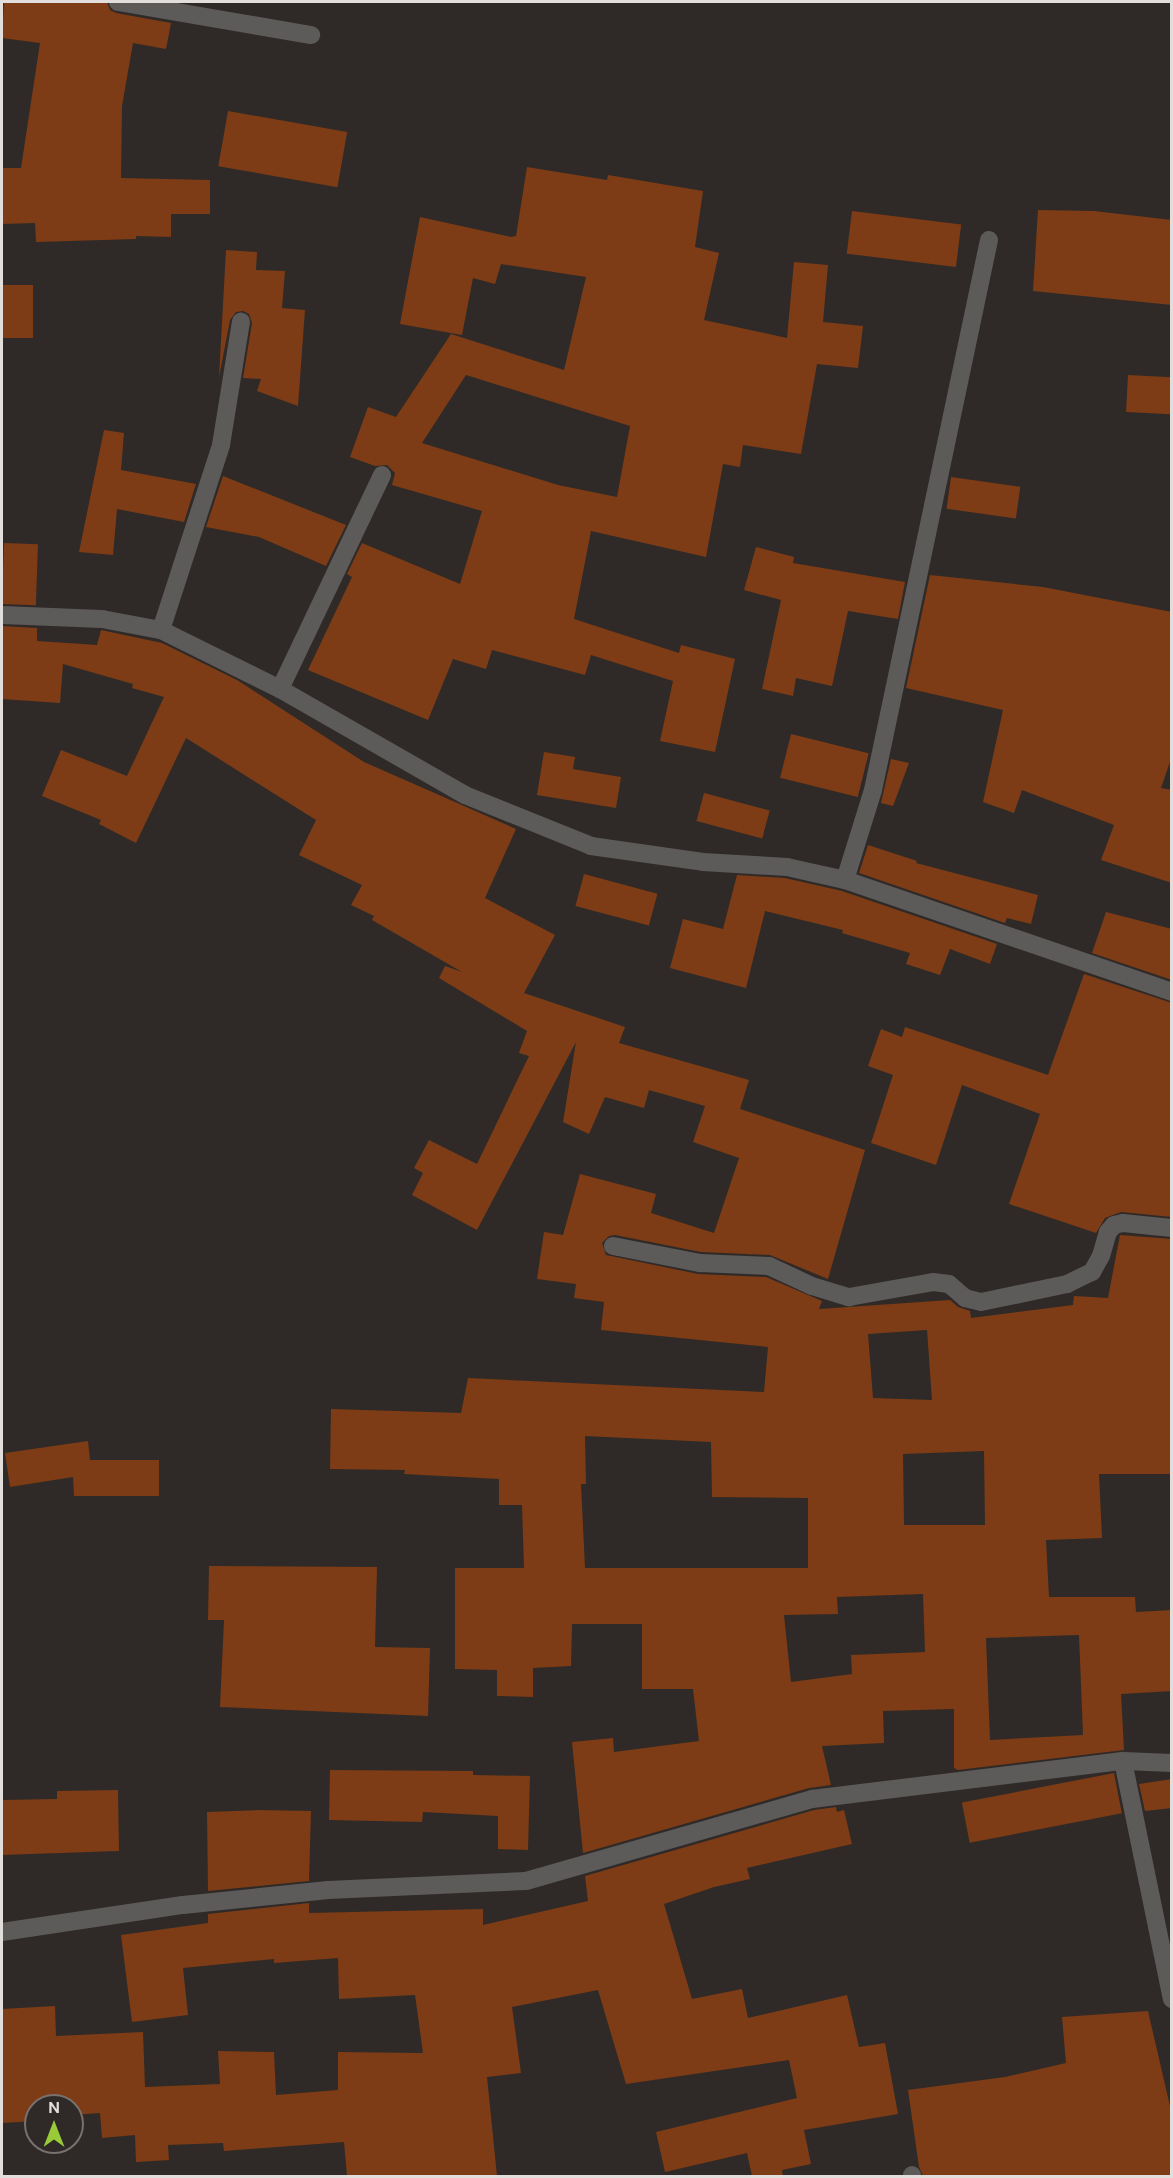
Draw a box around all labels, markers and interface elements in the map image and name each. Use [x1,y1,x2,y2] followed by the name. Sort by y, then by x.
[24,2094,84,2154] north arrow
[48,2097,60,2118] text: N

